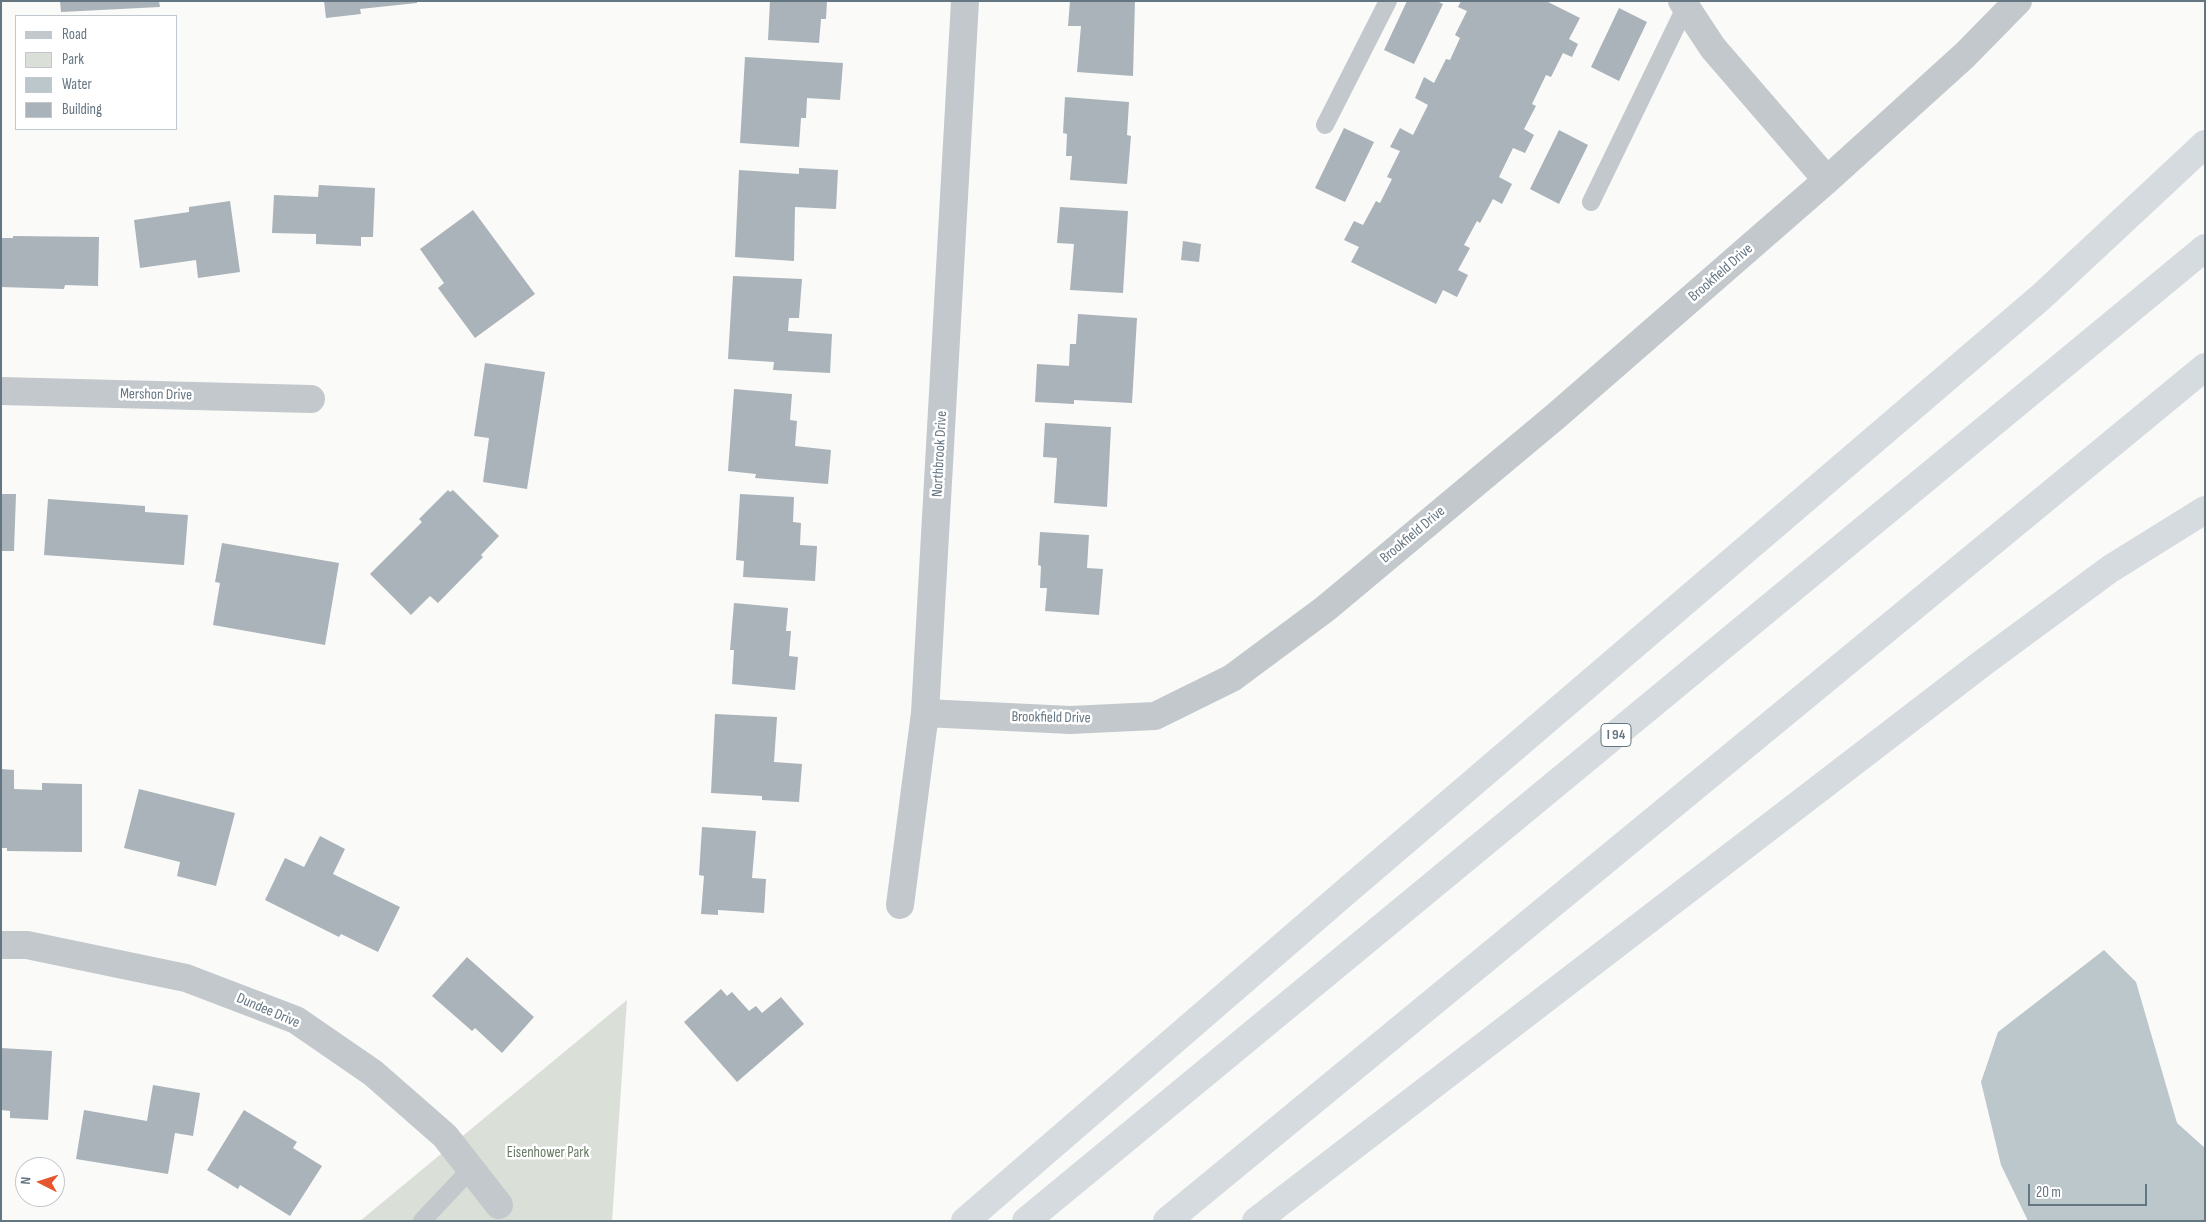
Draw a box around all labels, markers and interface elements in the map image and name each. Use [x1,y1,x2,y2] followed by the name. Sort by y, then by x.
[15,15,178,130] legend
[62,25,87,44] text: Road
[62,50,84,69] text: Park
[62,75,92,94] text: Water
[62,100,102,119] text: Building
[1685,240,1757,306] street label: Brookfield Drive
[120,385,192,405] street label: Mershon Drive
[929,410,951,498] street label: Northbrook Drive
[1377,503,1449,567] street label: Brookfield Drive
[1011,708,1091,728] street label: Brookfield Drive
[1601,724,1631,746] road number: I 94
[234,990,302,1032] street label: Dundee Drive
[507,1144,589,1162] park label: Eisenhower Park
[15,1157,65,1207] north arrow
[2031,1174,2150,1206] scale bar
[17,1176,34,1185] text: N
[2036,1183,2061,1202] text: 20 m

